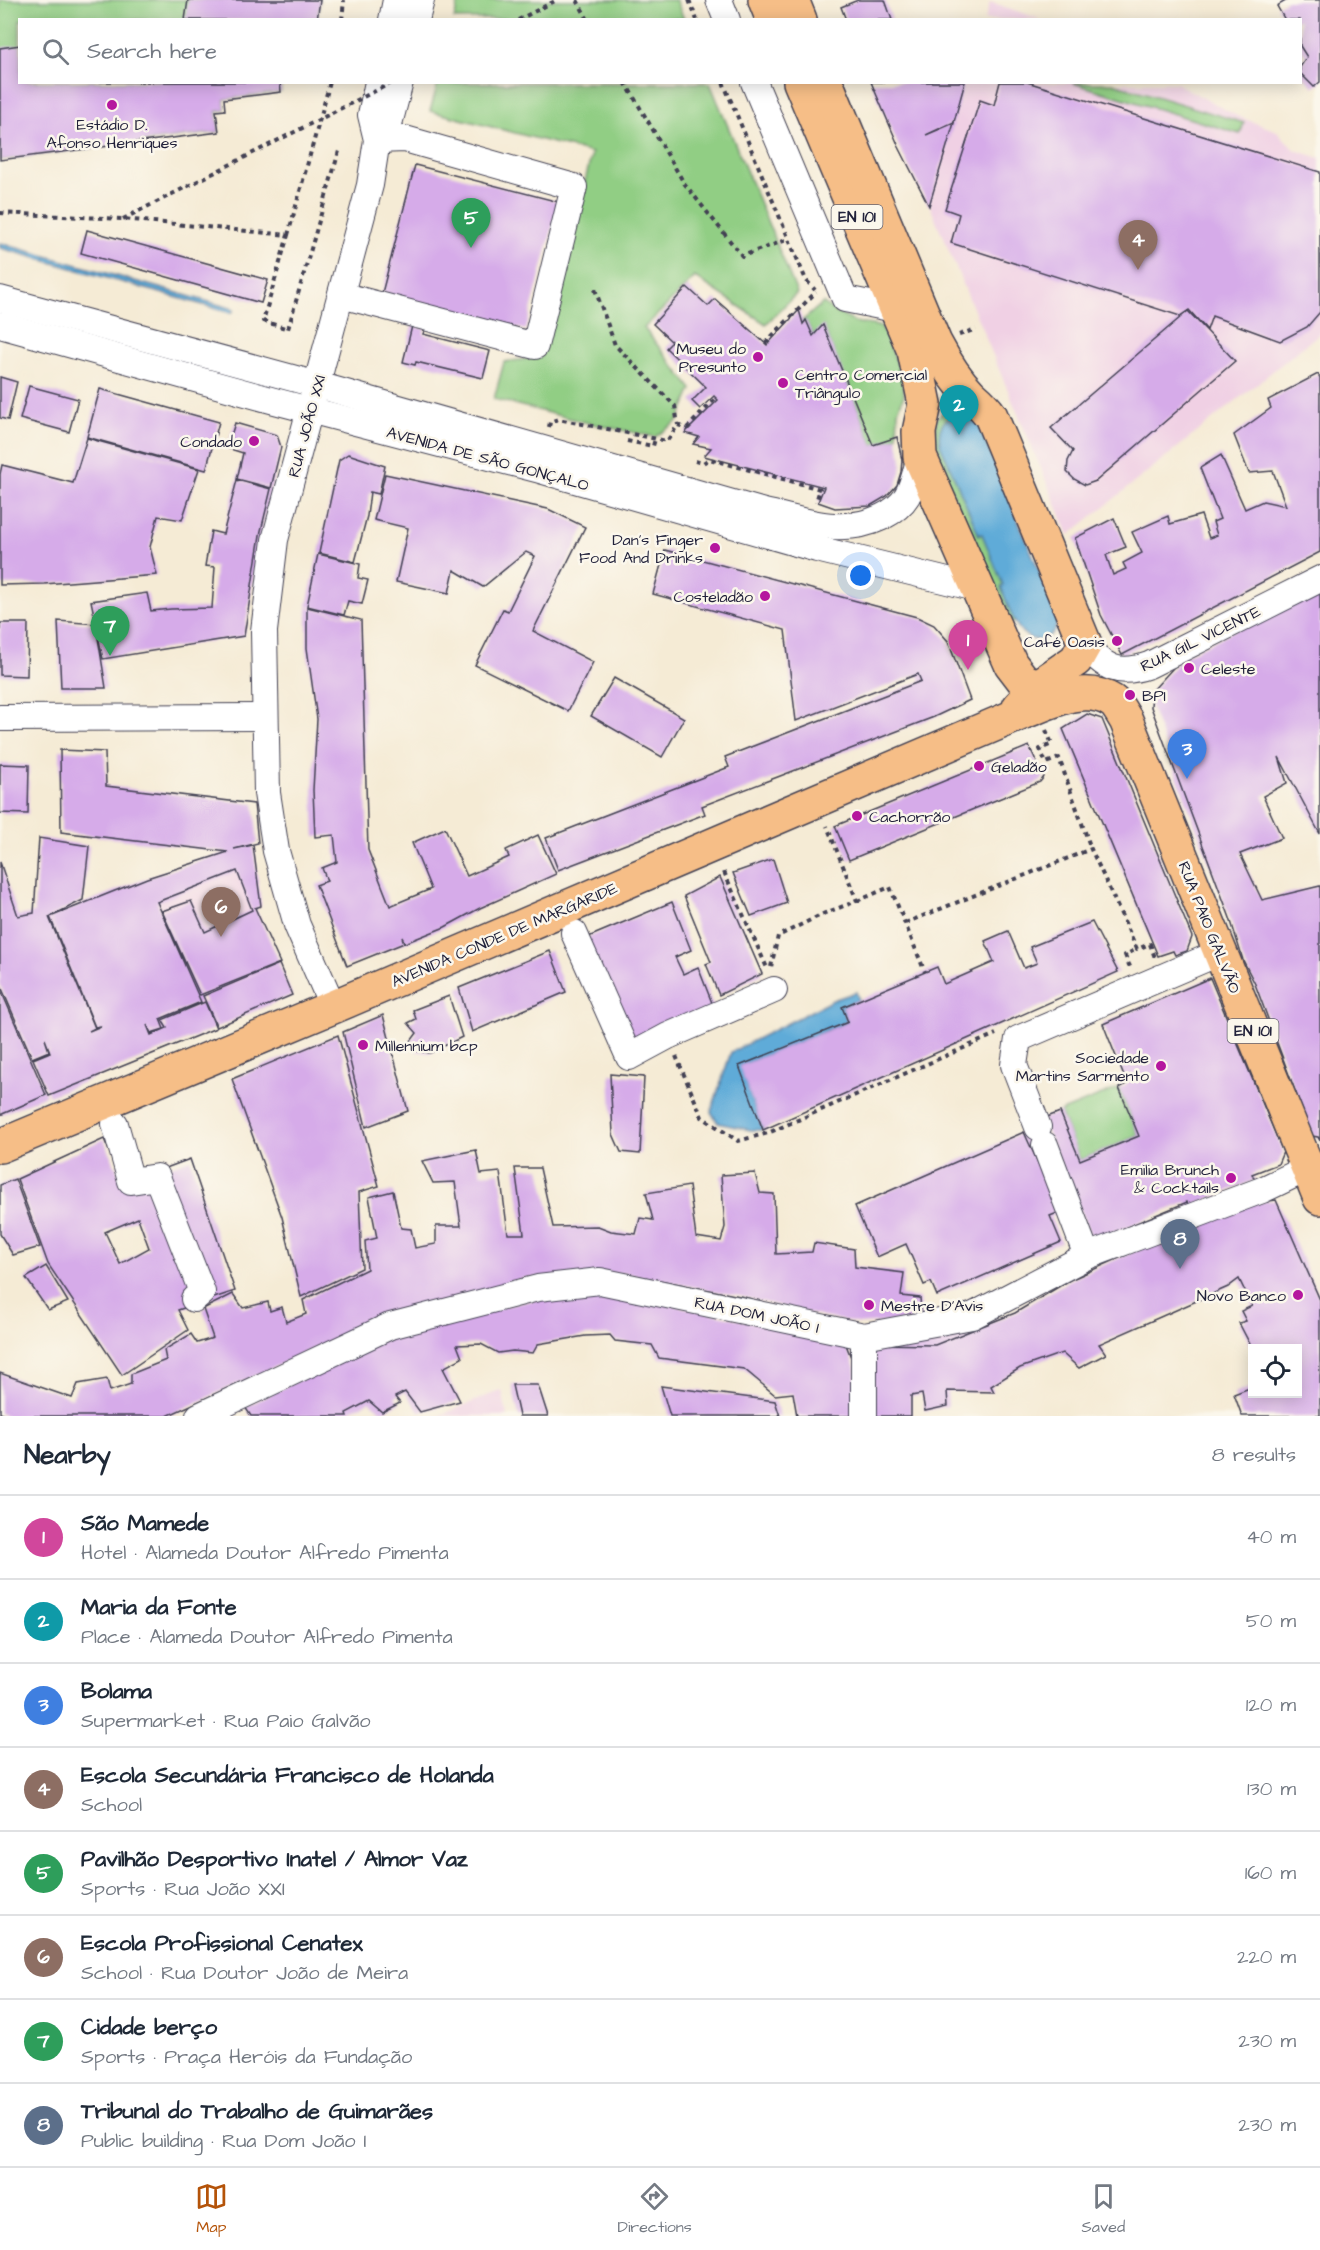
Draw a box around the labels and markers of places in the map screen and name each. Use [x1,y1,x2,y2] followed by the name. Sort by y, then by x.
[105,98,119,112] marker: Estádio D. Afonso Henriques
[47,114,177,154] place label: Estádio D. Afonso Henriques
[452,198,490,248] pin: 5
[1118,220,1158,270] pin: 4
[676,338,746,378] place label: Museu do Presunto
[751,350,765,364] marker: Museu do Presunto
[795,364,927,405] place label: Centro Comercial Triângulo
[776,376,790,390] marker: Centro Comercial Triângulo
[940,386,978,435] pin: 2
[180,431,242,453] place label: Condado
[247,434,261,448] marker: Condado
[579,529,703,569] place label: Dan's Finger Food And Drinks
[708,541,722,555] marker: Dan's Finger Food And Drinks
[674,586,753,608] place label: Costeladão
[758,589,772,603] marker: Costeladão
[90,606,130,656] pin: 7
[948,620,988,670] pin: 1
[1024,631,1105,653] place label: Café Oasis
[1110,634,1124,648] marker: Café Oasis
[1201,658,1256,680] place label: Celeste
[1182,661,1196,675] marker: Celeste
[1142,685,1166,707] place label: BPI
[1123,688,1137,702] marker: BPI
[1168,730,1206,779] pin: 3
[991,756,1047,778] place label: Geladão
[972,759,986,773] marker: Geladão
[869,806,950,828] place label: Cachorrão
[850,809,864,823] marker: Cachorrão
[202,888,240,937] pin: 6
[375,1035,478,1057] place label: Millennium bcp
[356,1038,370,1052] marker: Millennium bcp
[1016,1047,1149,1087] place label: Sociedade Martins Sarmento
[1154,1059,1168,1073] marker: Sociedade Martins Sarmento
[1121,1159,1219,1199] place label: Emilia Brunch & Cocktails
[1224,1171,1238,1185] marker: Emilia Brunch & Cocktails
[1160,1220,1200,1269] pin: 8
[1197,1285,1286,1307] place label: Novo Banco
[1291,1288,1305,1302] marker: Novo Banco
[881,1295,983,1317] place label: Mestre D'Avis
[862,1298,876,1312] marker: Mestre D'Avis

